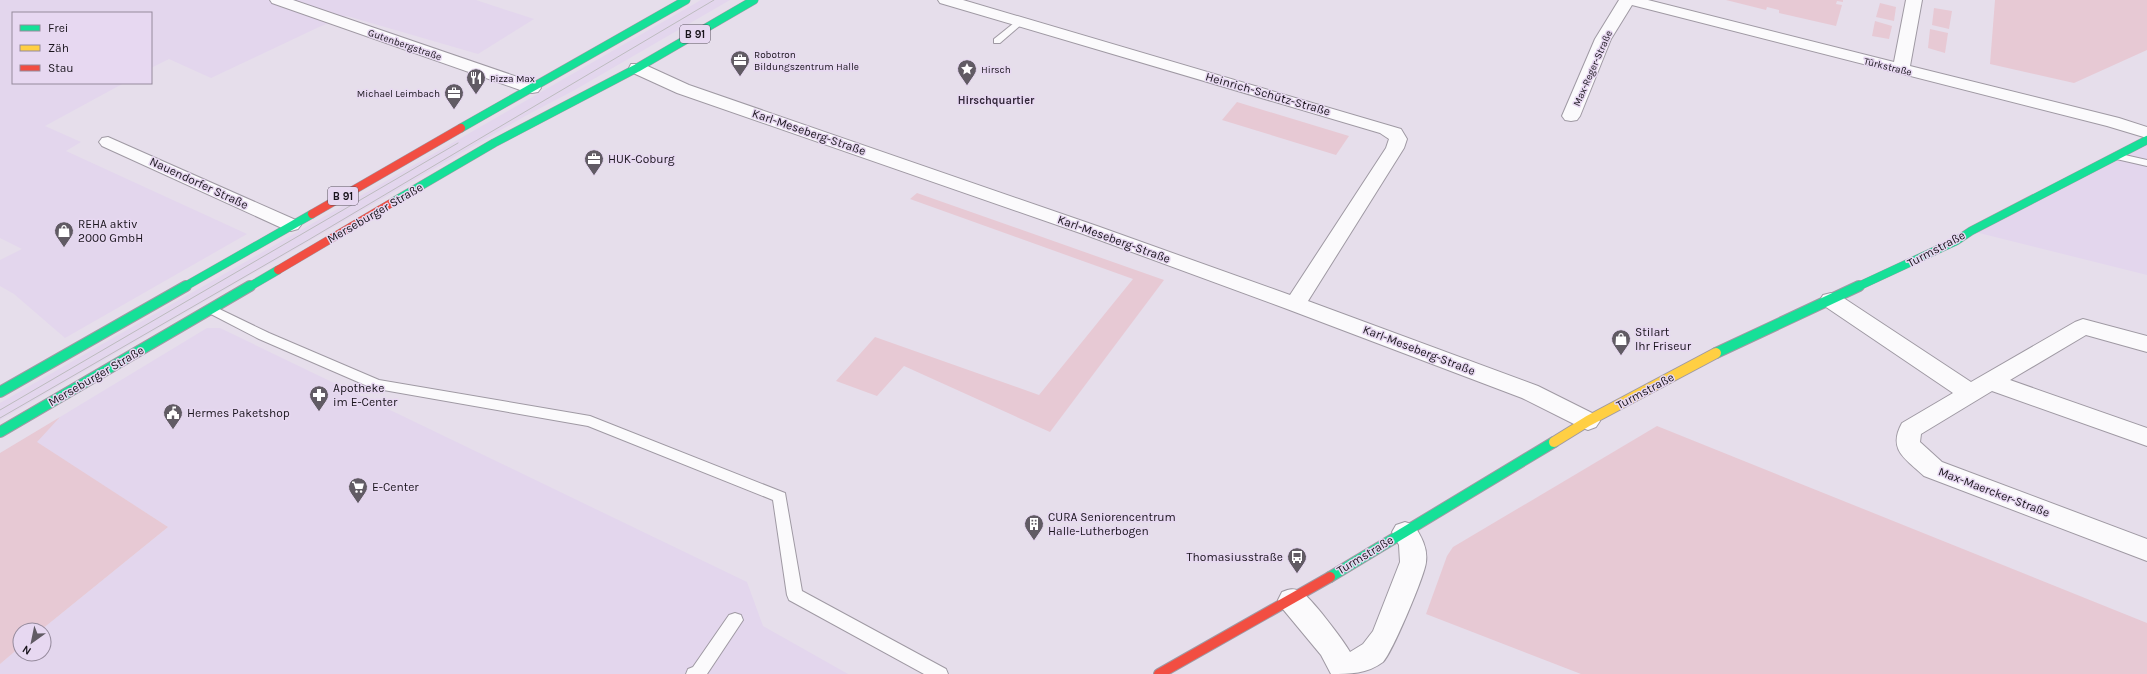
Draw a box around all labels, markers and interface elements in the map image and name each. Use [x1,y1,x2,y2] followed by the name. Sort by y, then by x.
[12,12,152,84] legend
[48,21,68,35] text: Frei
[680,25,710,43] road number: B 91
[366,27,443,63] street label: Gutenbergstraße
[1571,29,1615,108] street label: Max-Reger-Straße
[48,41,69,55] text: Zäh
[729,49,751,77] office icon: Robotron Bildungszentrum Halle
[754,49,859,73] place label: Robotron Bildungszentrum Halle
[1863,55,1913,79] street label: Türkstraße
[956,58,978,86] place icon: Hirsch
[48,61,74,75] text: Stau
[981,64,1011,76] place label: Hirsch
[465,67,487,95] restaurant icon: Pizza Max
[1204,69,1332,119] street label: Heinrich-Schütz-Straße
[490,73,535,85] place label: Pizza Max
[443,82,465,110] office icon: Michael Leimbach
[357,88,440,100] place label: Michael Leimbach
[958,94,1035,107] district label: Hirschquartier
[750,106,868,158] street label: Karl-Meseberg-Straße
[583,148,605,176] office icon: HUK-Coburg
[608,152,675,166] place label: HUK-Coburg
[147,154,251,212] street label: Nauendorfer Straße
[325,180,425,246] street label: Merseburger Straße
[328,187,358,205] road number: B 91
[1056,212,1172,266] street label: Karl-Meseberg-Straße
[78,217,143,245] place label: REHA aktiv 2000 GmbH
[53,220,75,248] shop icon: REHA aktiv 2000 GmbH
[1905,228,1967,270] street label: Turmstraße
[1361,322,1477,378] street label: Karl-Meseberg-Straße
[1635,325,1692,353] place label: Stilart Ihr Friseur
[1610,328,1632,356] shop icon: Stilart Ihr Friseur
[46,343,146,409] street label: Merseburger Straße
[1614,370,1676,412] street label: Turmstraße
[333,381,398,409] place label: Apotheke im E-Center
[308,384,330,412] pharmacy icon: Apotheke im E-Center
[162,402,184,430] public building icon: Hermes Paketshop
[187,406,290,420] place label: Hermes Paketshop
[1936,464,2052,520] street label: Max-Maercker-Straße
[347,476,369,504] supermarket icon: E-Center
[372,480,419,494] place label: E-Center
[1048,510,1176,538] place label: CURA Seniorencentrum Halle-Lutherbogen
[1023,513,1045,541] building icon: CURA Seniorencentrum Halle-Lutherbogen
[1334,533,1396,577] street label: Turmstraße
[1286,546,1308,574] bus stop icon: Thomasiusstraße
[1187,550,1283,564] place label: Thomasiusstraße
[12,622,52,662] north arrow
[20,642,34,658] text: N

